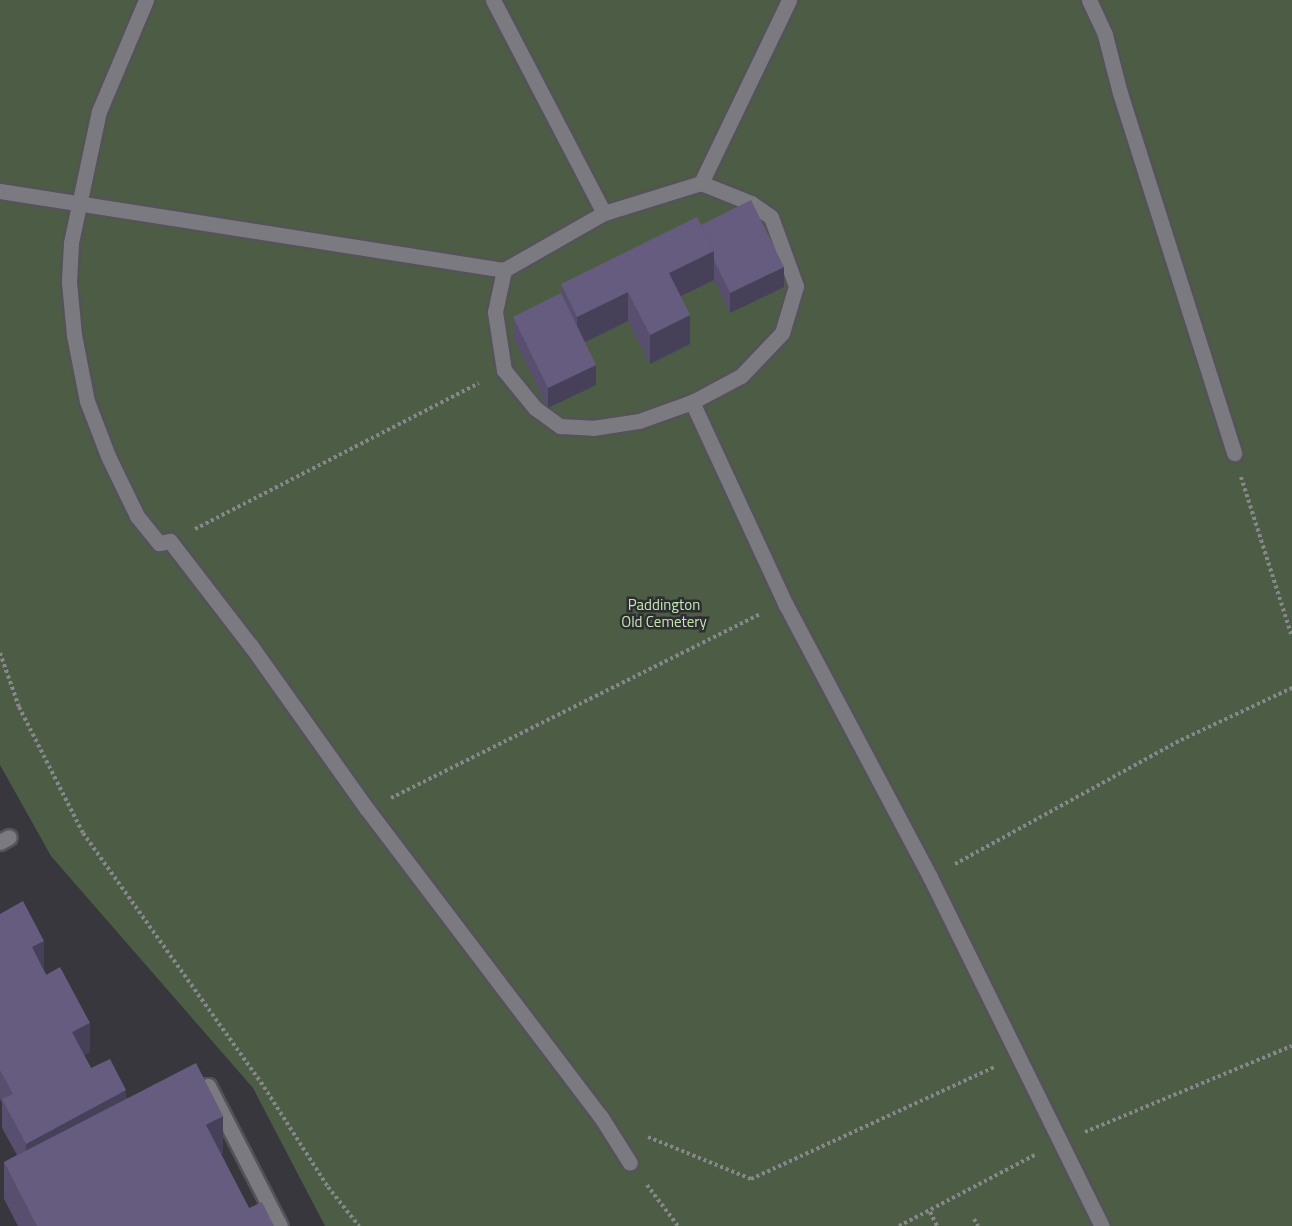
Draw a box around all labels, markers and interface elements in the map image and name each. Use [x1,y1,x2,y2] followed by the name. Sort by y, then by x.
[621,595,707,630] park label: Paddington Old Cemetery

